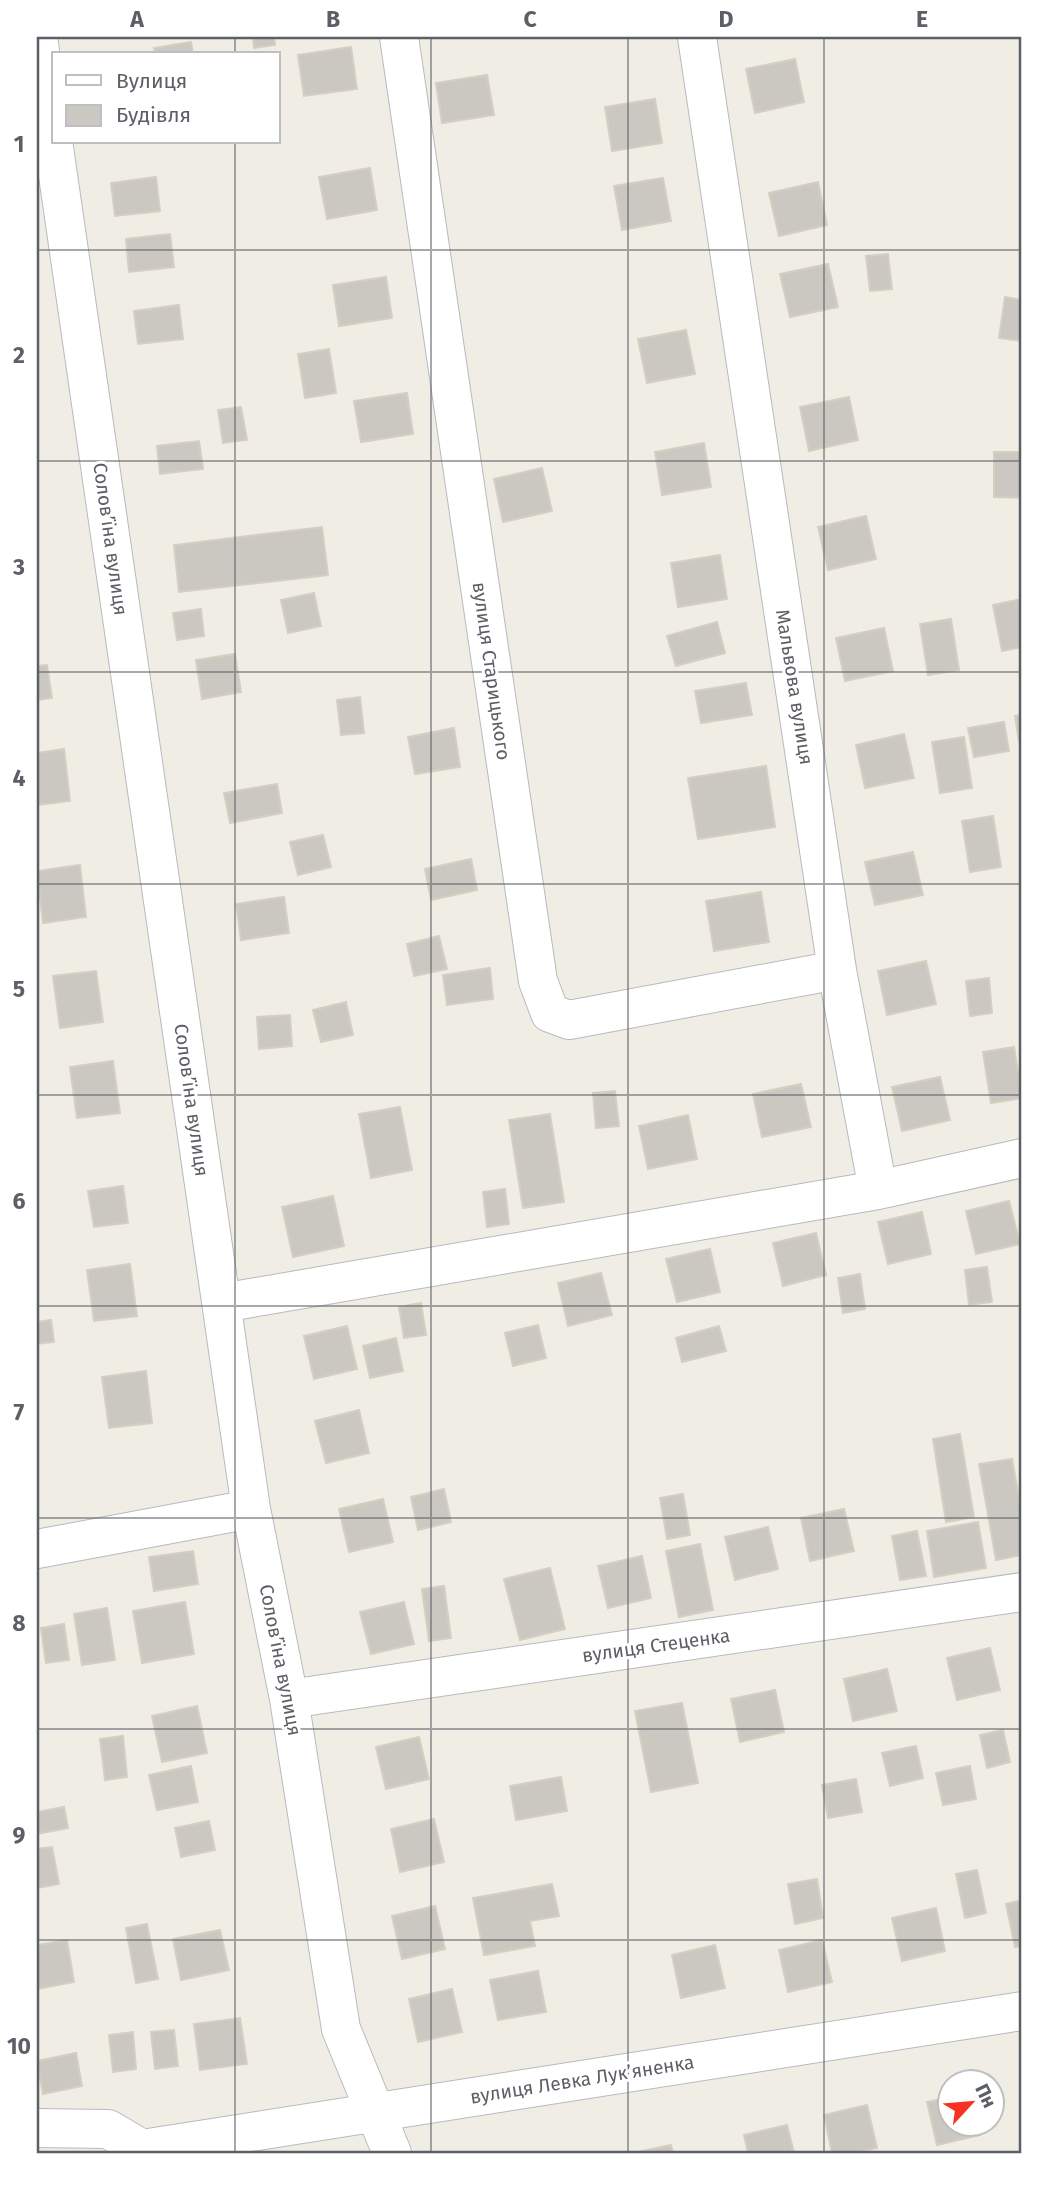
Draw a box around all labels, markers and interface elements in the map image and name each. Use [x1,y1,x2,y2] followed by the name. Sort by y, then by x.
[129,5,144,33] text: A
[326,5,340,33] text: B
[523,5,537,33] text: C
[719,5,734,33] text: D
[916,5,928,33] text: E
[52,52,280,144] legend
[116,68,187,94] text: Вулиця
[116,102,191,128] text: Будівля
[14,130,24,158] text: 1
[13,341,25,369] text: 2
[88,461,133,617] street label: Соловʼїна вулиця
[12,553,25,581] text: 3
[468,581,515,762] street label: вулиця Старицького
[771,608,818,766] street label: Мальвова вулиця
[13,764,26,792] text: 4
[13,975,25,1003] text: 5
[169,1022,214,1178] street label: Соловʼїна вулиця
[13,1187,26,1215] text: 6
[14,1398,25,1426] text: 7
[255,1582,306,1738] street label: Соловʼїна вулиця
[12,1609,26,1637] text: 8
[581,1624,732,1667] street label: вулиця Стеценка
[13,1821,26,1849] text: 9
[7,2032,31,2060] text: 10
[468,2050,696,2109] street label: вулиця Левка Лукʼяненка
[936,2068,1006,2138] north arrow
[970,2080,1001,2111] text: Пн

